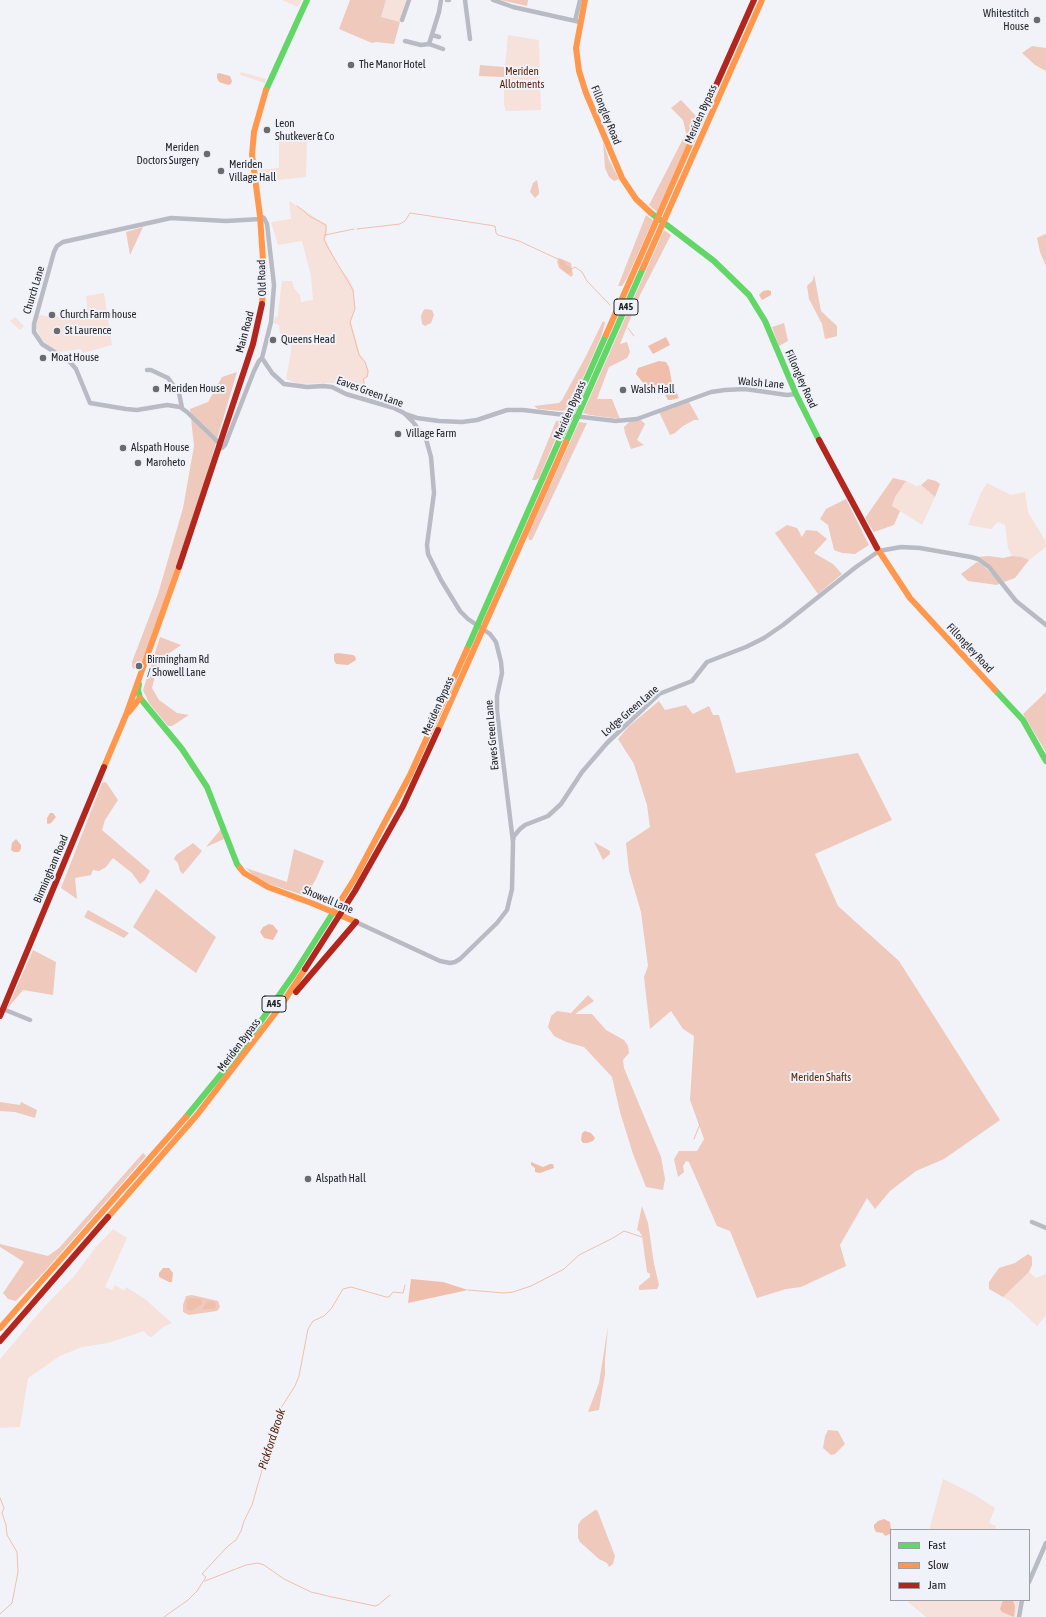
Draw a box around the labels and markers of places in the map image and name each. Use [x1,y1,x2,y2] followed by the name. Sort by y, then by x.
[983,7,1029,33] place label: Whitestitch House
[1032,15,1042,25] marker: Whitestitch House
[359,58,426,72] place label: The Manor Hotel
[346,60,356,70] marker: The Manor Hotel
[275,117,334,143] place label: Leon Shutkever & Co
[262,125,272,135] marker: Leon Shutkever & Co
[137,141,199,167] place label: Meriden Doctors Surgery
[202,149,212,159] marker: Meriden Doctors Surgery
[229,158,276,184] place label: Meriden Village Hall
[216,166,226,176] marker: Meriden Village Hall
[60,308,136,322] place label: Church Farm house
[47,310,57,320] marker: Church Farm house
[65,324,112,338] place label: St Laurence
[52,326,62,336] marker: St Laurence
[281,333,335,347] place label: Queens Head
[268,335,278,345] marker: Queens Head
[51,351,99,365] place label: Moat House
[38,353,48,363] marker: Moat House
[164,382,225,396] place label: Meriden House
[631,383,675,397] place label: Walsh Hall
[151,384,161,394] marker: Meriden House
[618,385,628,395] marker: Walsh Hall
[406,427,456,441] place label: Village Farm
[393,429,403,439] marker: Village Farm
[131,441,189,455] place label: Alspath House
[118,443,128,453] marker: Alspath House
[146,456,185,470] place label: Maroheto
[133,458,143,468] marker: Maroheto
[147,653,209,679] place label: Birmingham Rd / Showell Lane
[134,661,144,671] marker: Birmingham Rd / Showell Lane
[316,1172,366,1186] place label: Alspath Hall
[303,1174,313,1184] marker: Alspath Hall

